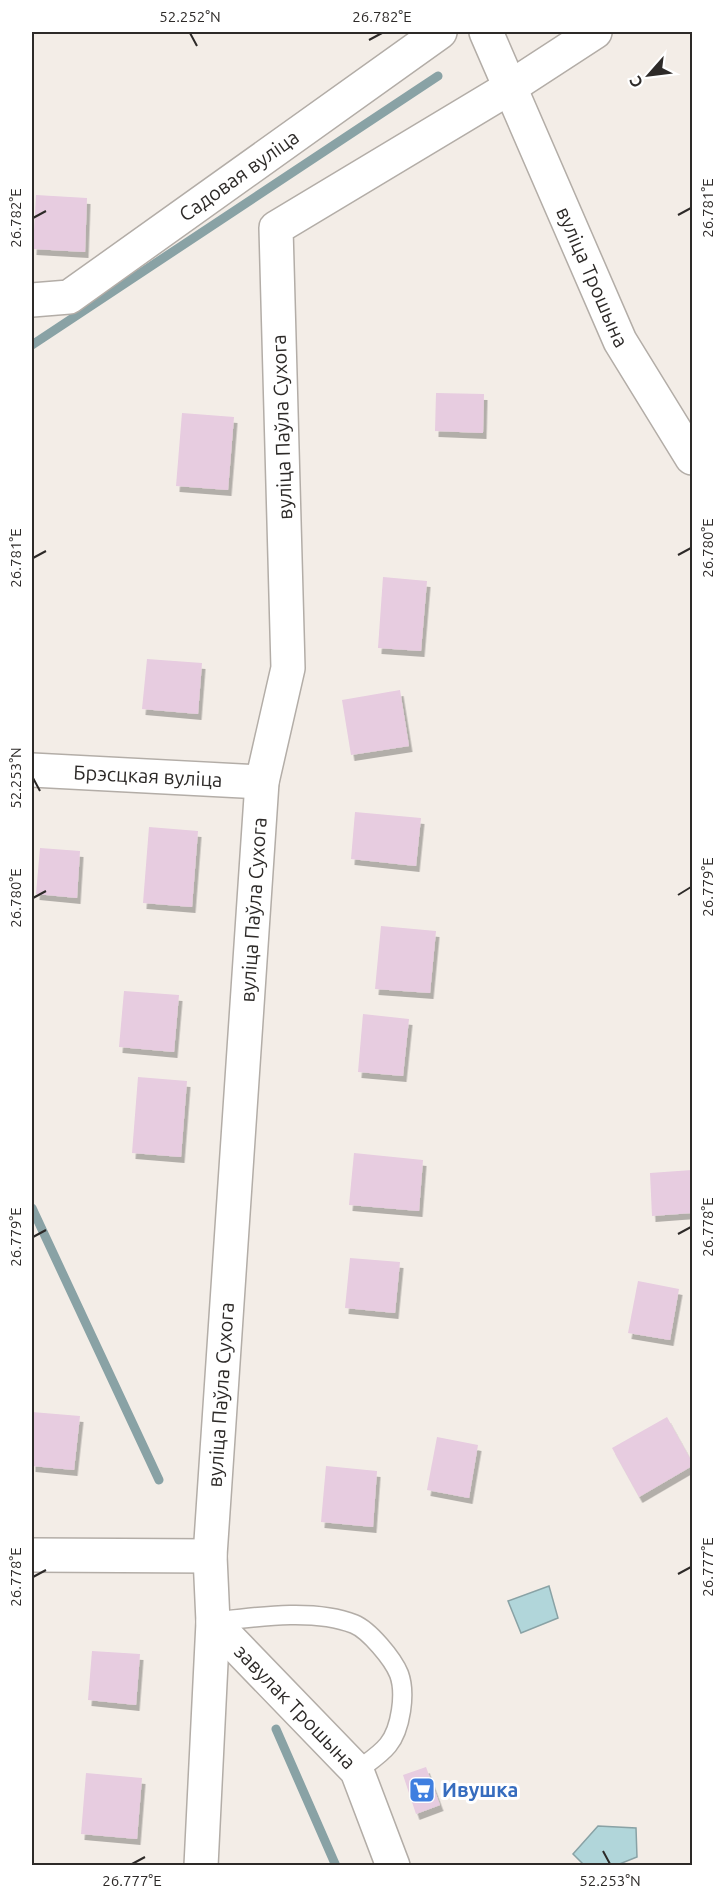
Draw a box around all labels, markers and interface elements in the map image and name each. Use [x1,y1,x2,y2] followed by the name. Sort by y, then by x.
[159,8,221,25] text: 52.252°N
[352,8,412,25] text: 26.782°E
[619,45,679,105] north arrow
[625,73,646,91] text: С
[174,125,303,226] street label: Садовая вуліца
[699,178,716,238] text: 26.781°E
[7,188,24,248] text: 26.782°E
[552,203,633,351] street label: вуліца Трошына
[267,334,296,520] street label: вуліца Паўла Сухога
[699,518,716,578] text: 26.780°E
[7,528,24,588] text: 26.781°E
[7,747,24,809] text: 52.253°N
[73,760,223,791] street label: Брэсцкая вуліца
[235,816,271,1003] street label: вуліца Паўла Сухога
[699,857,716,917] text: 26.779°E
[7,868,24,928] text: 26.780°E
[699,1197,716,1257] text: 26.778°E
[7,1207,24,1267] text: 26.779°E
[203,1301,238,1488] street label: вуліца Паўла Сухога
[699,1537,716,1597] text: 26.777°E
[7,1547,24,1607] text: 26.778°E
[230,1639,361,1774] street label: завулак Трошына
[407,1775,437,1805] supermarket icon: Ивушка
[442,1778,518,1801] place label: Ивушка
[102,1872,162,1889] text: 26.777°E
[579,1872,641,1889] text: 52.253°N

